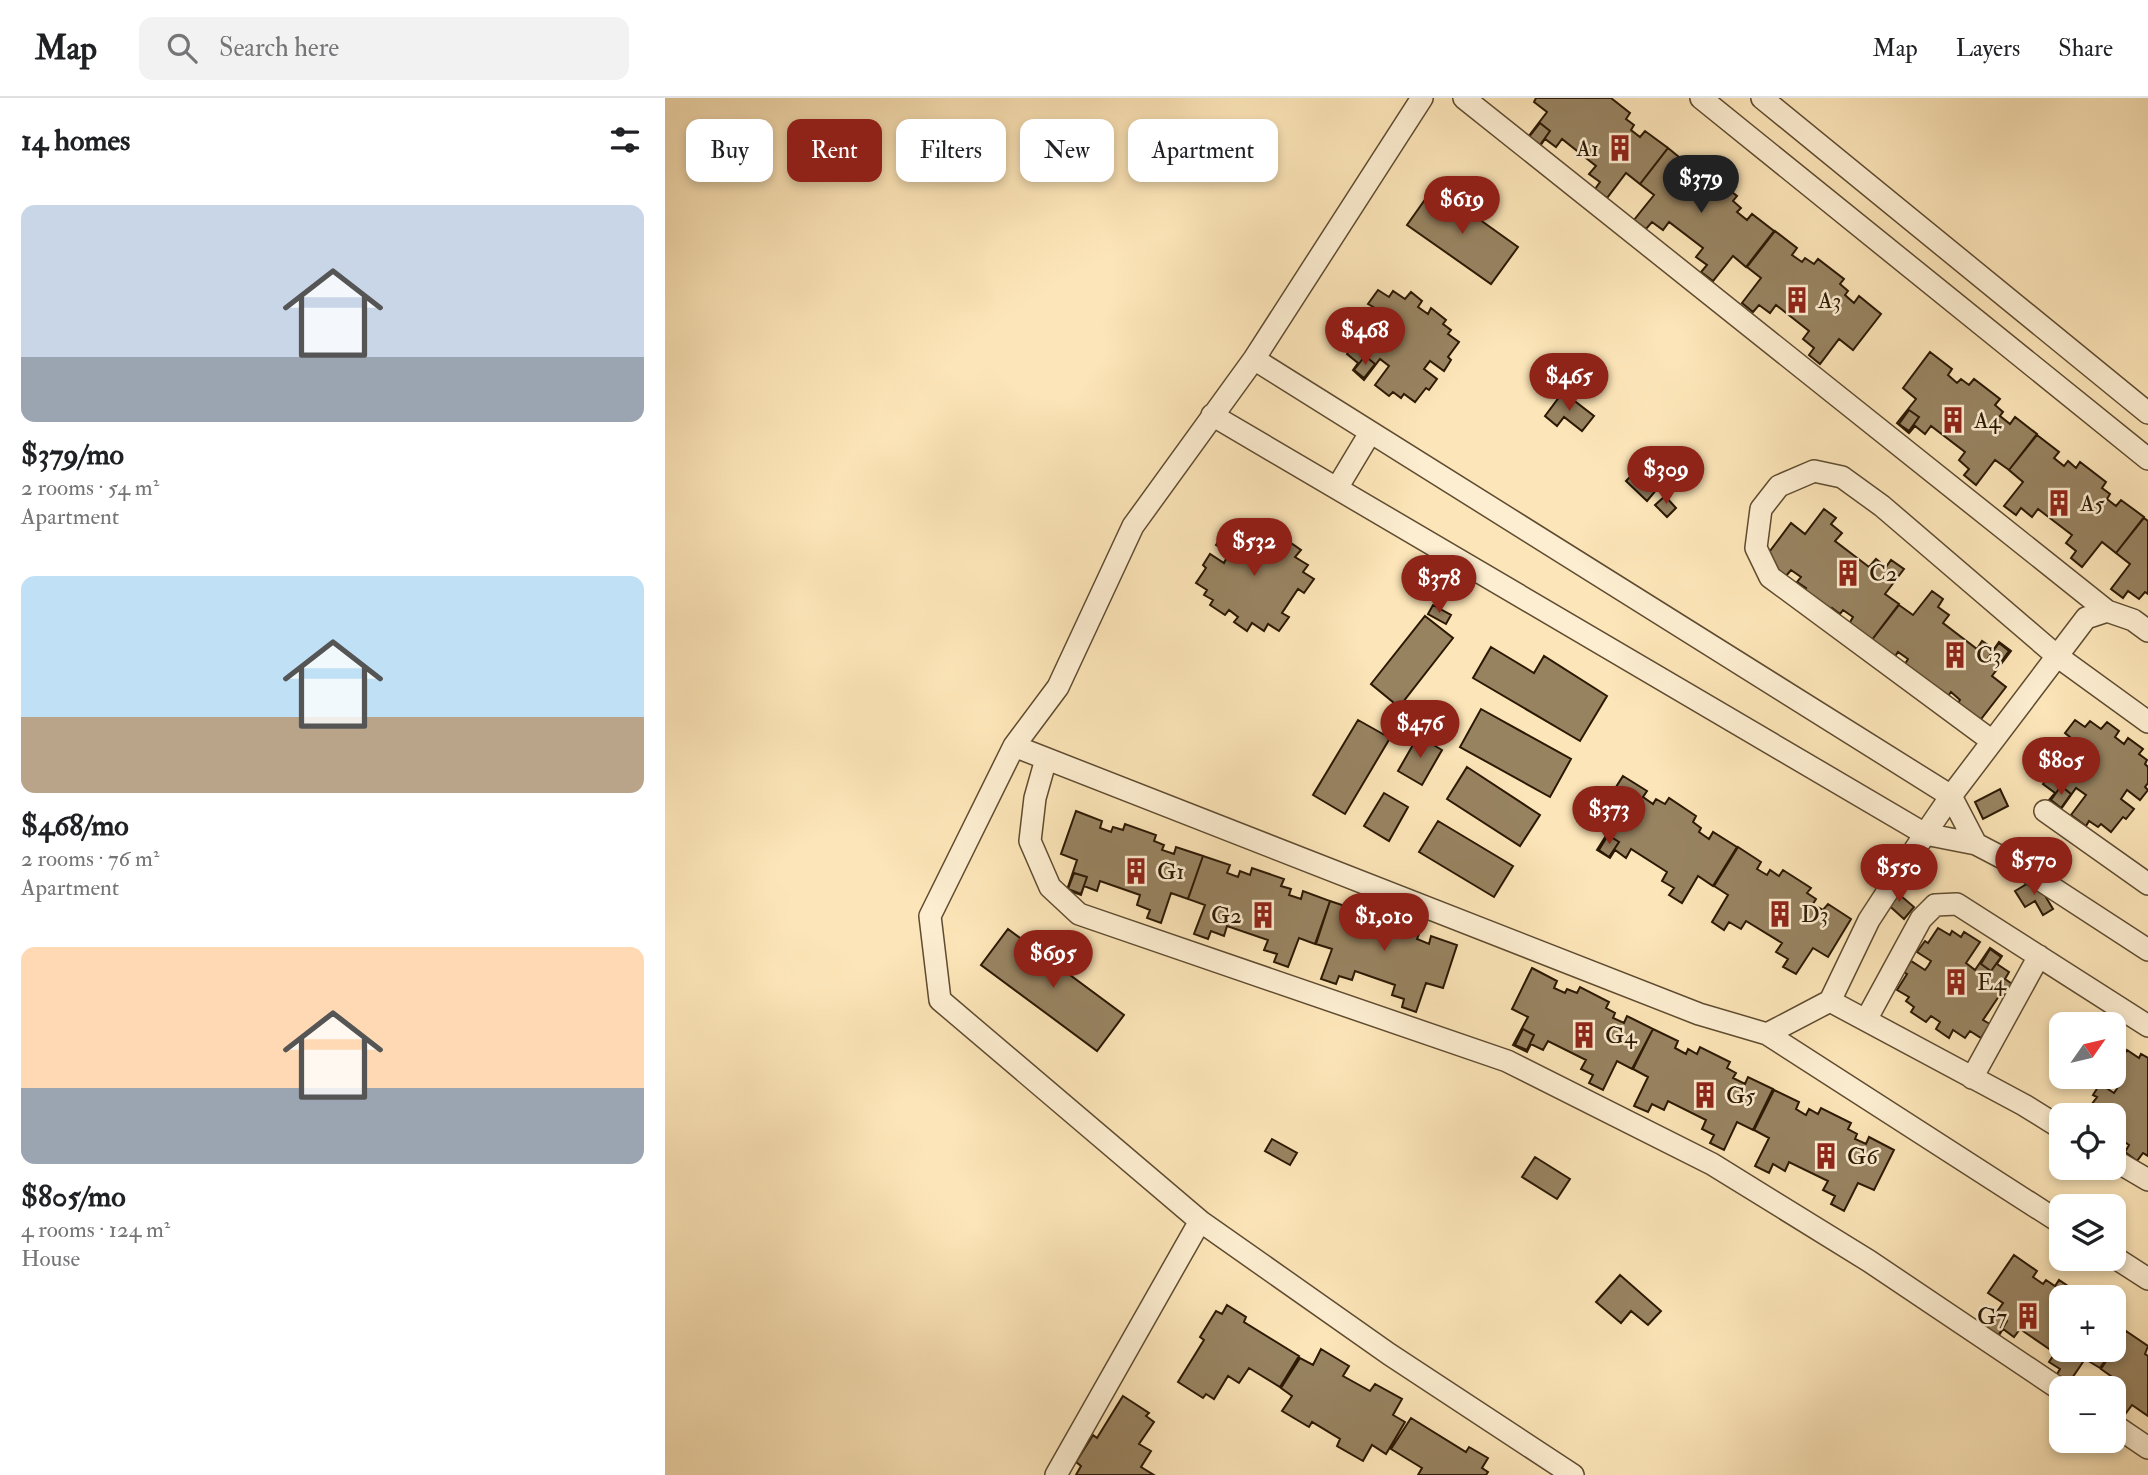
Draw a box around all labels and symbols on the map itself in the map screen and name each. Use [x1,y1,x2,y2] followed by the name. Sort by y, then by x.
[1605,133,1635,163] building icon: A1
[1575,134,1599,163] place label: A1
[1660,156,1742,215] pin: $379
[1421,176,1503,236] pin: $619
[1782,285,1812,315] building icon: A3
[1817,286,1841,315] place label: A3
[1324,308,1406,367] pin: $468
[1528,354,1610,413] pin: $465
[1938,405,1968,435] building icon: A4
[1973,406,2003,435] place label: A4
[1625,446,1707,506] pin: $309
[2044,488,2074,518] building icon: A5
[2079,489,2105,518] place label: A5
[1213,518,1295,578] pin: $532
[1398,556,1480,615] pin: $378
[1833,558,1863,588] building icon: C2
[1869,559,1898,588] place label: C2
[1940,640,1970,670] building icon: C3
[1976,641,2002,670] place label: C3
[1379,700,1461,760] pin: $476
[2020,738,2102,797] pin: $805
[1568,786,1650,846] pin: $373
[1993,838,2075,897] pin: $570
[1858,844,1940,904] pin: $550
[1121,856,1151,886] building icon: G1
[1157,857,1185,886] place label: G1
[1327,894,1441,953] pin: $1,010
[1765,899,1795,929] building icon: D3
[1248,900,1278,930] building icon: G2
[1801,900,1829,929] place label: D3
[1211,901,1242,930] place label: G2
[1012,930,1094,990] pin: $695
[1941,967,1971,997] building icon: E4
[1977,968,2008,997] place label: E4
[2049,1012,2126,1088] north arrow
[1569,1020,1599,1050] building icon: G4
[1605,1021,1638,1050] place label: G4
[1690,1080,1720,1110] building icon: G5
[1726,1081,1755,1110] place label: G5
[1811,1141,1841,1171] building icon: G6
[1847,1142,1879,1171] place label: G6
[2013,1301,2043,1331] building icon: G7
[1977,1302,2007,1331] place label: G7

